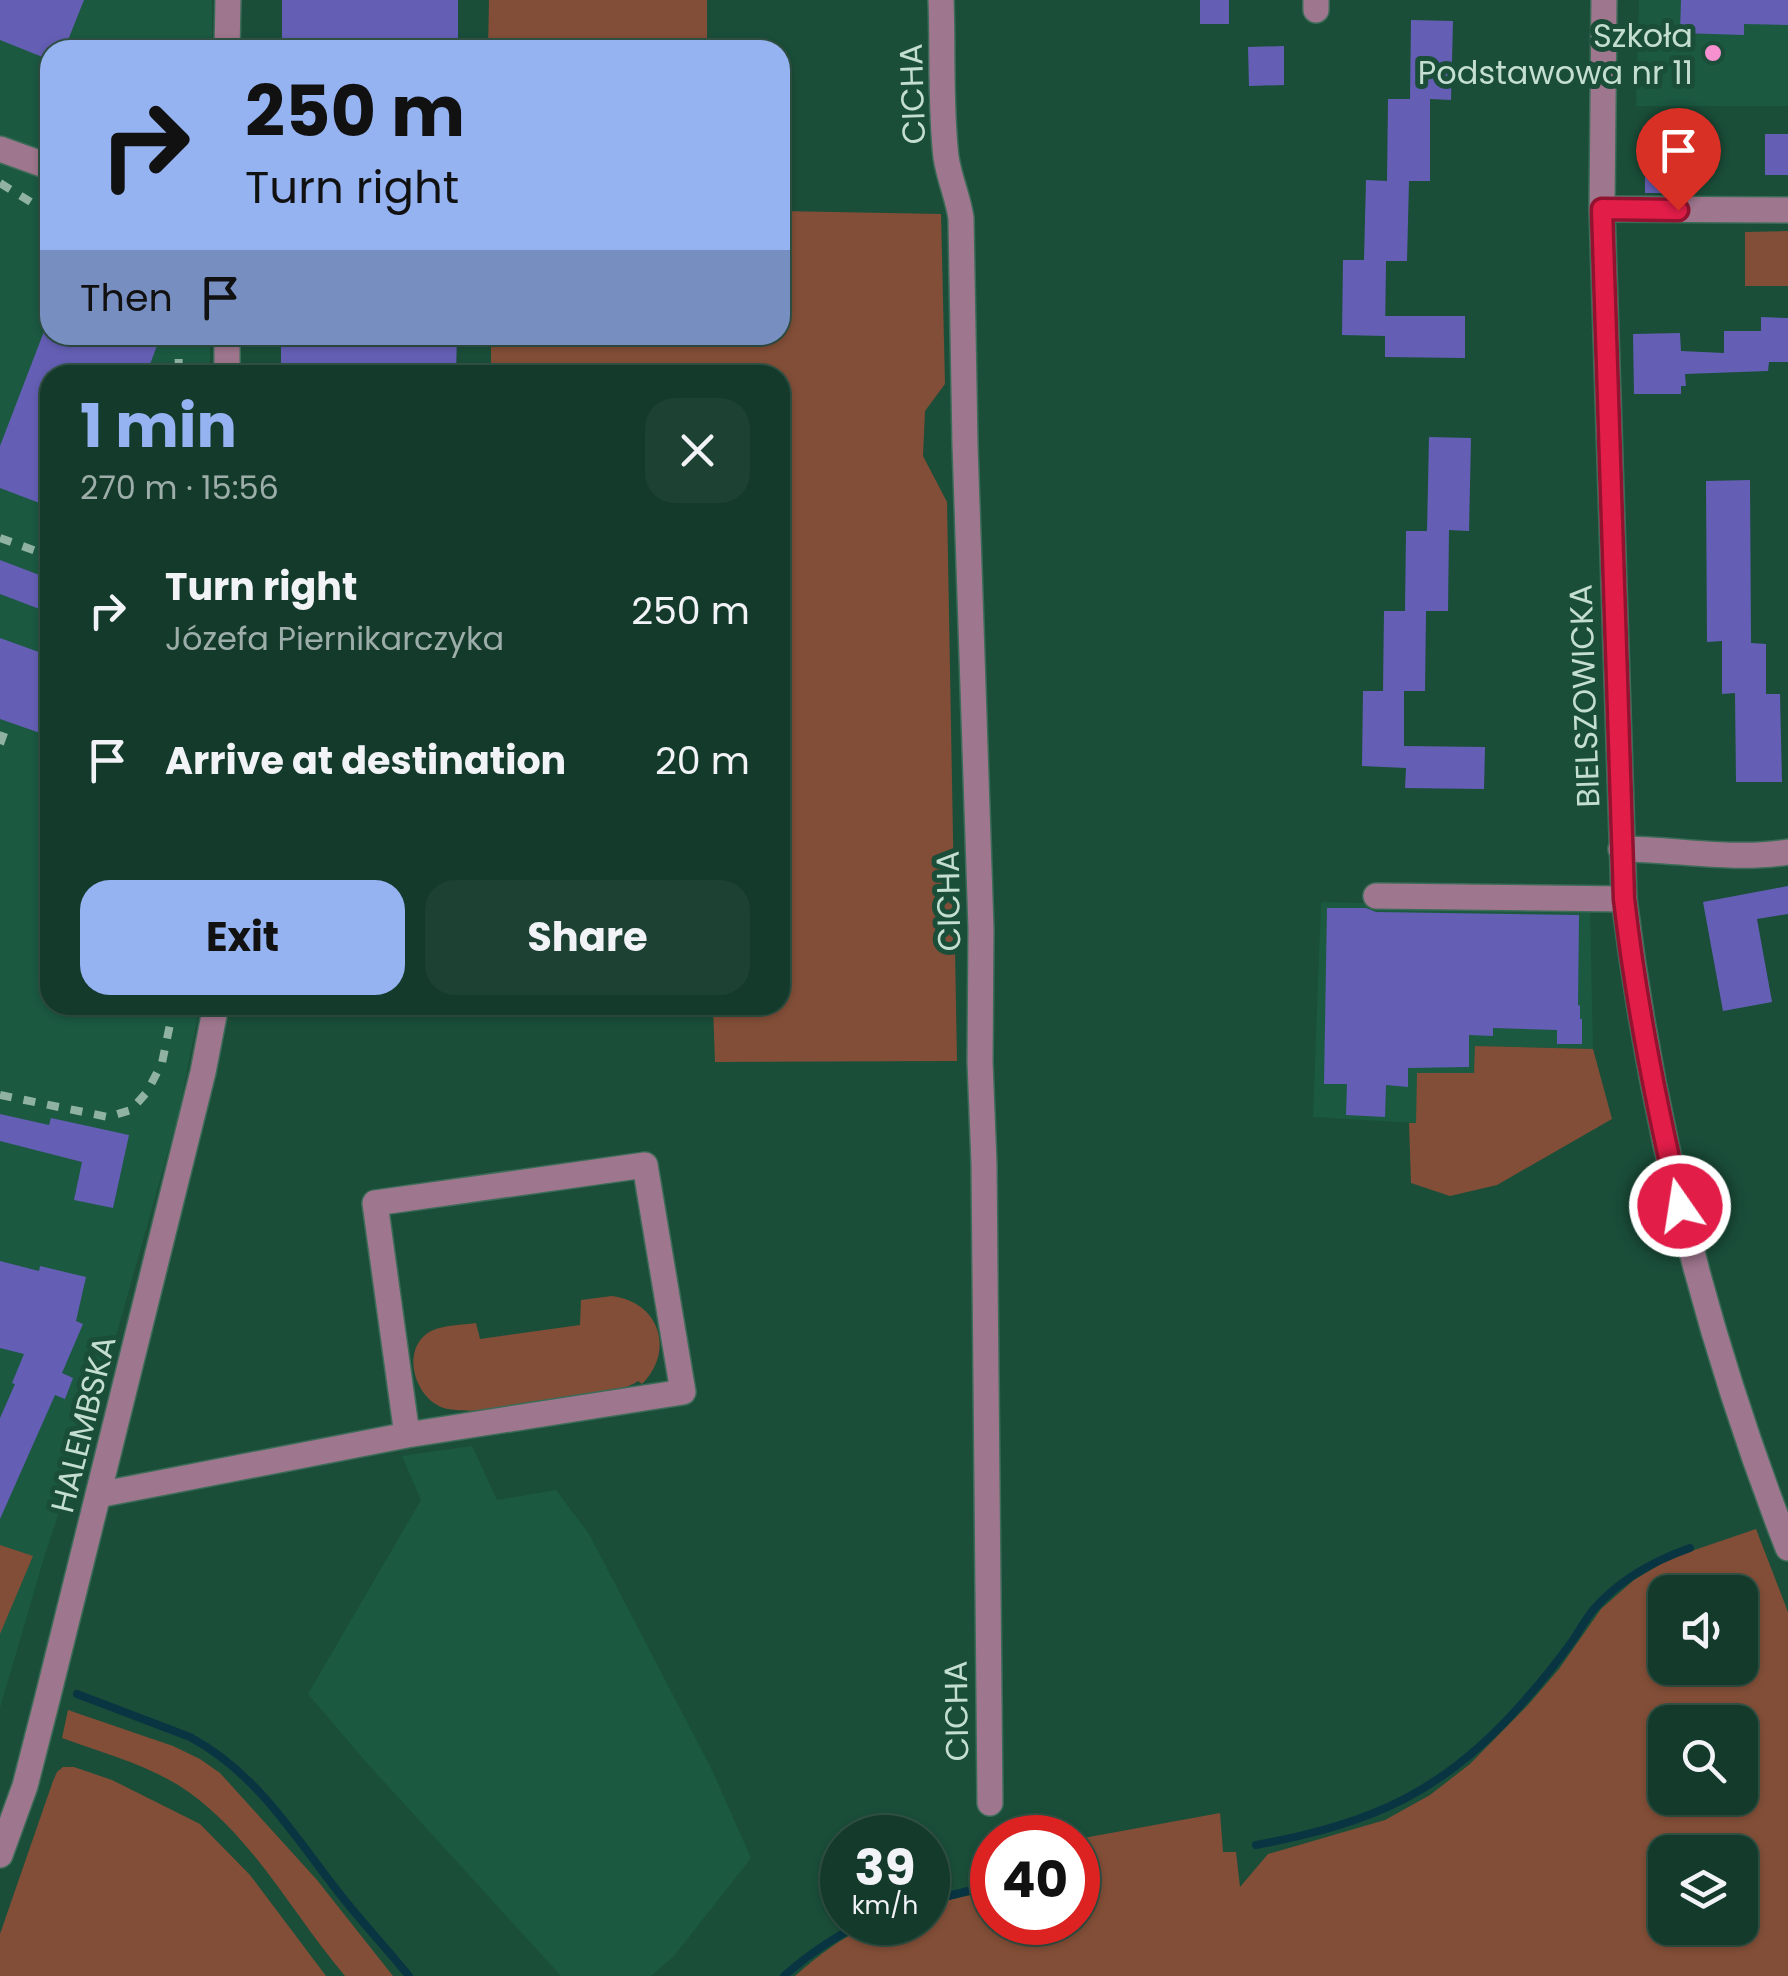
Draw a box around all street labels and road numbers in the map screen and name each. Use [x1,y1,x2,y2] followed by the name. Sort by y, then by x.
[888,43,936,145] street label: CICHA
[1558,584,1610,808] street label: BIELSZOWICKA
[925,850,971,952] street label: CICHA
[39,1331,127,1517] street label: HALEMBSKA
[933,1660,979,1762] street label: CICHA

